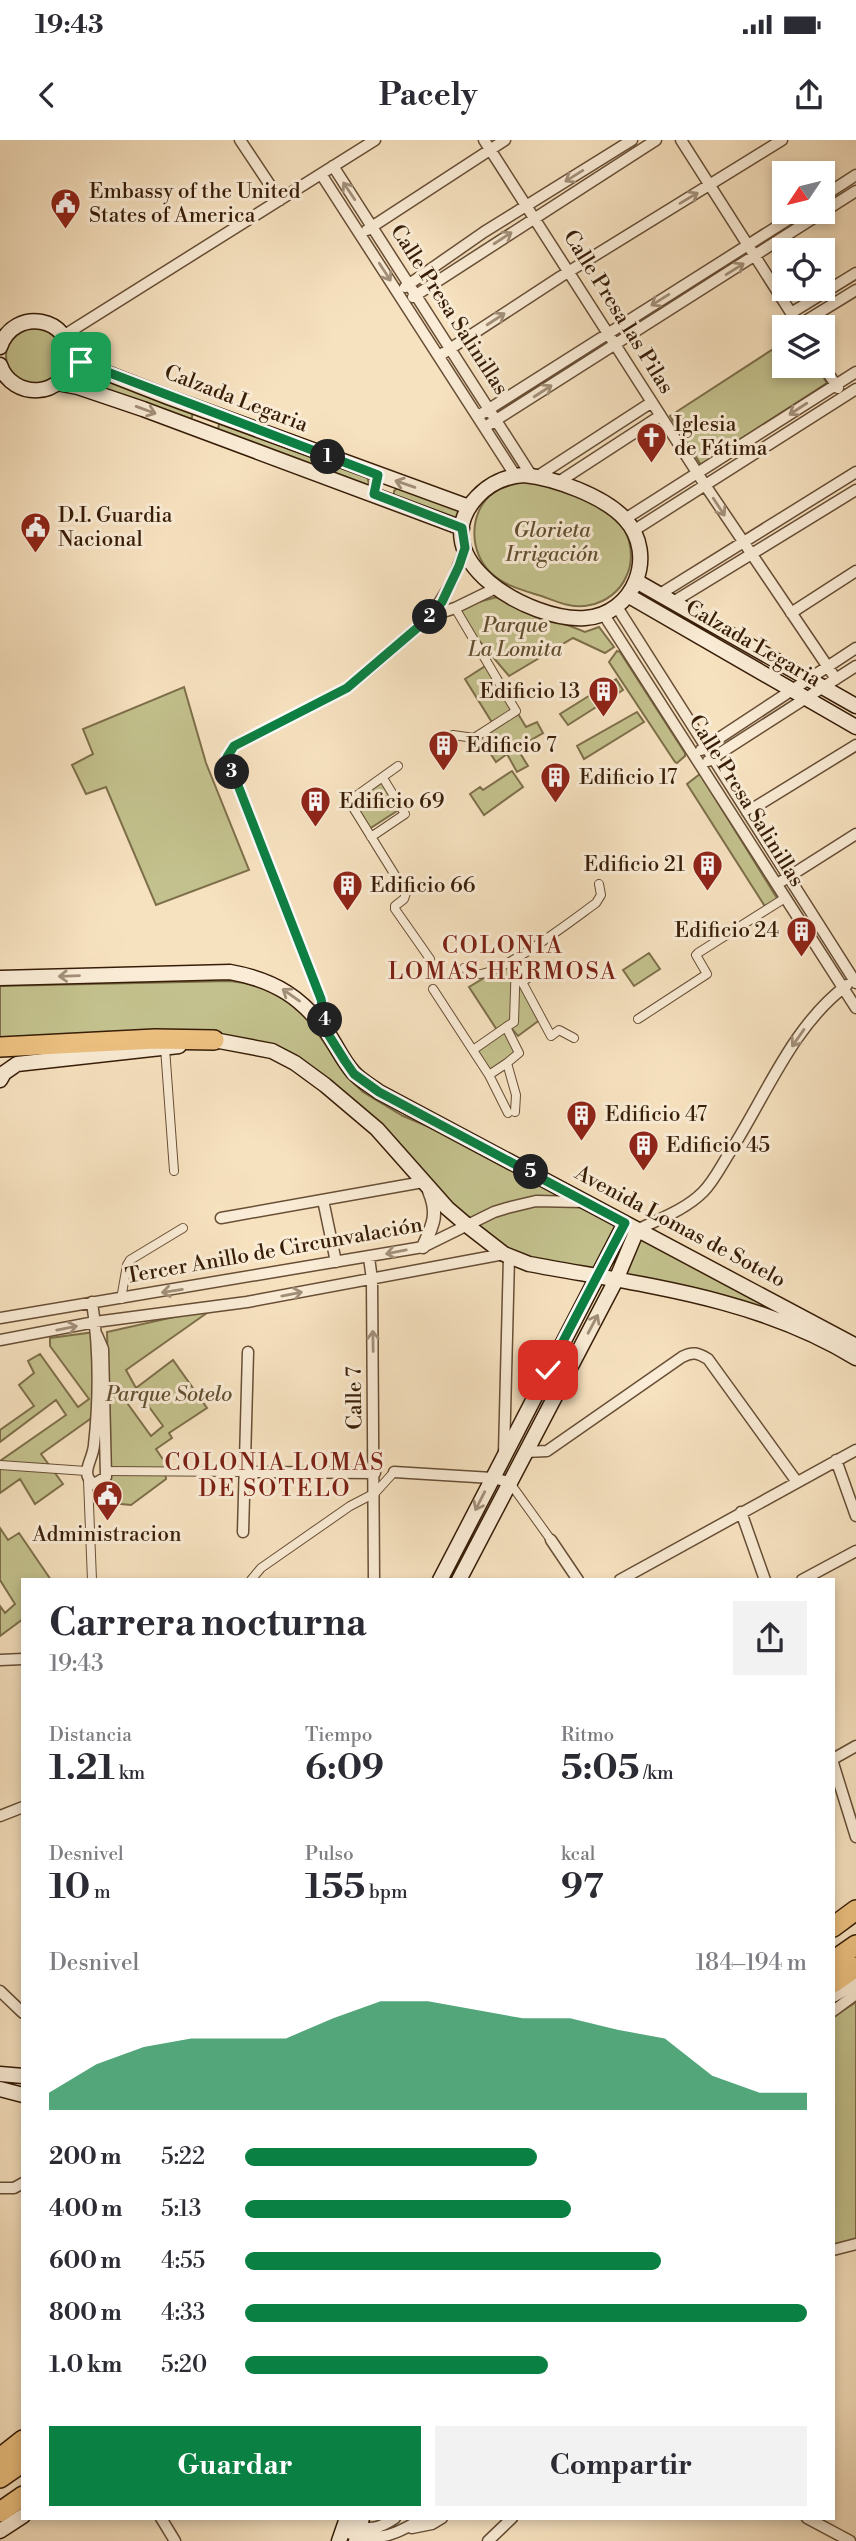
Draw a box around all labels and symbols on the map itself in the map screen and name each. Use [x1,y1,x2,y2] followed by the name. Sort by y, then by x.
[772,161,835,224] north arrow
[564,170,584,184] one-way arrow
[89,179,300,229] place label: Embassy of the United States of America
[342,182,356,201] one-way arrow
[49,187,83,231] public building icon: Embassy of the United States of America
[678,191,698,205] one-way arrow
[384,220,514,400] street label: Calle Presa Salinillas
[557,225,679,399] street label: Calle Presa las Pilas
[492,231,512,245] one-way arrow
[378,262,393,281] one-way arrow
[725,262,744,277] one-way arrow
[650,294,670,308] one-way arrow
[486,312,505,326] one-way arrow
[51,332,111,392] pin
[160,360,312,438] street label: Calzada Legaria
[533,383,552,398] one-way arrow
[789,402,809,416] one-way arrow
[134,405,156,417] one-way arrow
[674,412,768,462] place label: Iglesia de Fátima
[634,420,668,464] church icon: Iglesia de Fátima
[310,440,346,474] pin: 1
[394,477,416,489] one-way arrow
[712,497,726,516] one-way arrow
[58,503,173,553] place label: D.I. Guardia Nacional
[18,511,52,555] public building icon: D.I. Guardia Nacional
[504,518,599,568] park label: Glorieta Irrigación
[681,595,826,693] street label: Calzada Legaria
[412,600,448,634] pin: 2
[467,613,562,663] park label: Parque La Lomita
[586,675,620,719] building icon: Edificio 13
[479,679,580,705] place label: Edificio 13
[683,710,809,892] street label: Calle Presa Salinillas
[426,729,460,773] building icon: Edificio 7
[466,733,557,759] place label: Edificio 7
[215,754,250,790] pin: 3
[539,761,573,805] building icon: Edificio 17
[579,765,678,791] place label: Edificio 17
[299,785,333,829] building icon: Edificio 69
[339,789,444,815] place label: Edificio 69
[691,848,725,892] building icon: Edificio 21
[584,852,685,878] place label: Edificio 21
[330,869,364,913] building icon: Edificio 66
[370,873,476,899] place label: Edificio 66
[785,914,819,958] building icon: Edificio 24
[674,918,779,944] place label: Edificio 24
[388,932,618,986] district label: COLONIA LOMAS HERMOSA
[57,969,80,983] one-way arrow
[282,988,301,1002] one-way arrow
[308,1002,342,1038] pin: 4
[791,1028,805,1047] one-way arrow
[565,1098,599,1142] building icon: Edificio 47
[605,1102,708,1128] place label: Edificio 47
[626,1129,660,1173] building icon: Edificio 45
[666,1133,770,1159] place label: Edificio 45
[514,1154,548,1190] pin: 5
[569,1160,790,1294] street label: Avenida Lomas de Sotelo
[124,1212,425,1290] street label: Tercer Anillo de Circunvalación
[385,1246,408,1260] one-way arrow
[161,1285,184,1298] one-way arrow
[280,1286,303,1300] one-way arrow
[586,1315,600,1335] one-way arrow
[55,1321,78,1334] one-way arrow
[366,1329,380,1352] one-way arrow
[518,1340,578,1400] pin
[341,1366,369,1430] street label: Calle 7
[105,1382,232,1408] park label: Parque Sotelo
[164,1449,386,1503] district label: COLONIA LOMAS DE SOTELO
[90,1478,124,1522] public building icon: Administracion
[473,1490,487,1511] one-way arrow
[31,1522,182,1548] place label: Administracion

